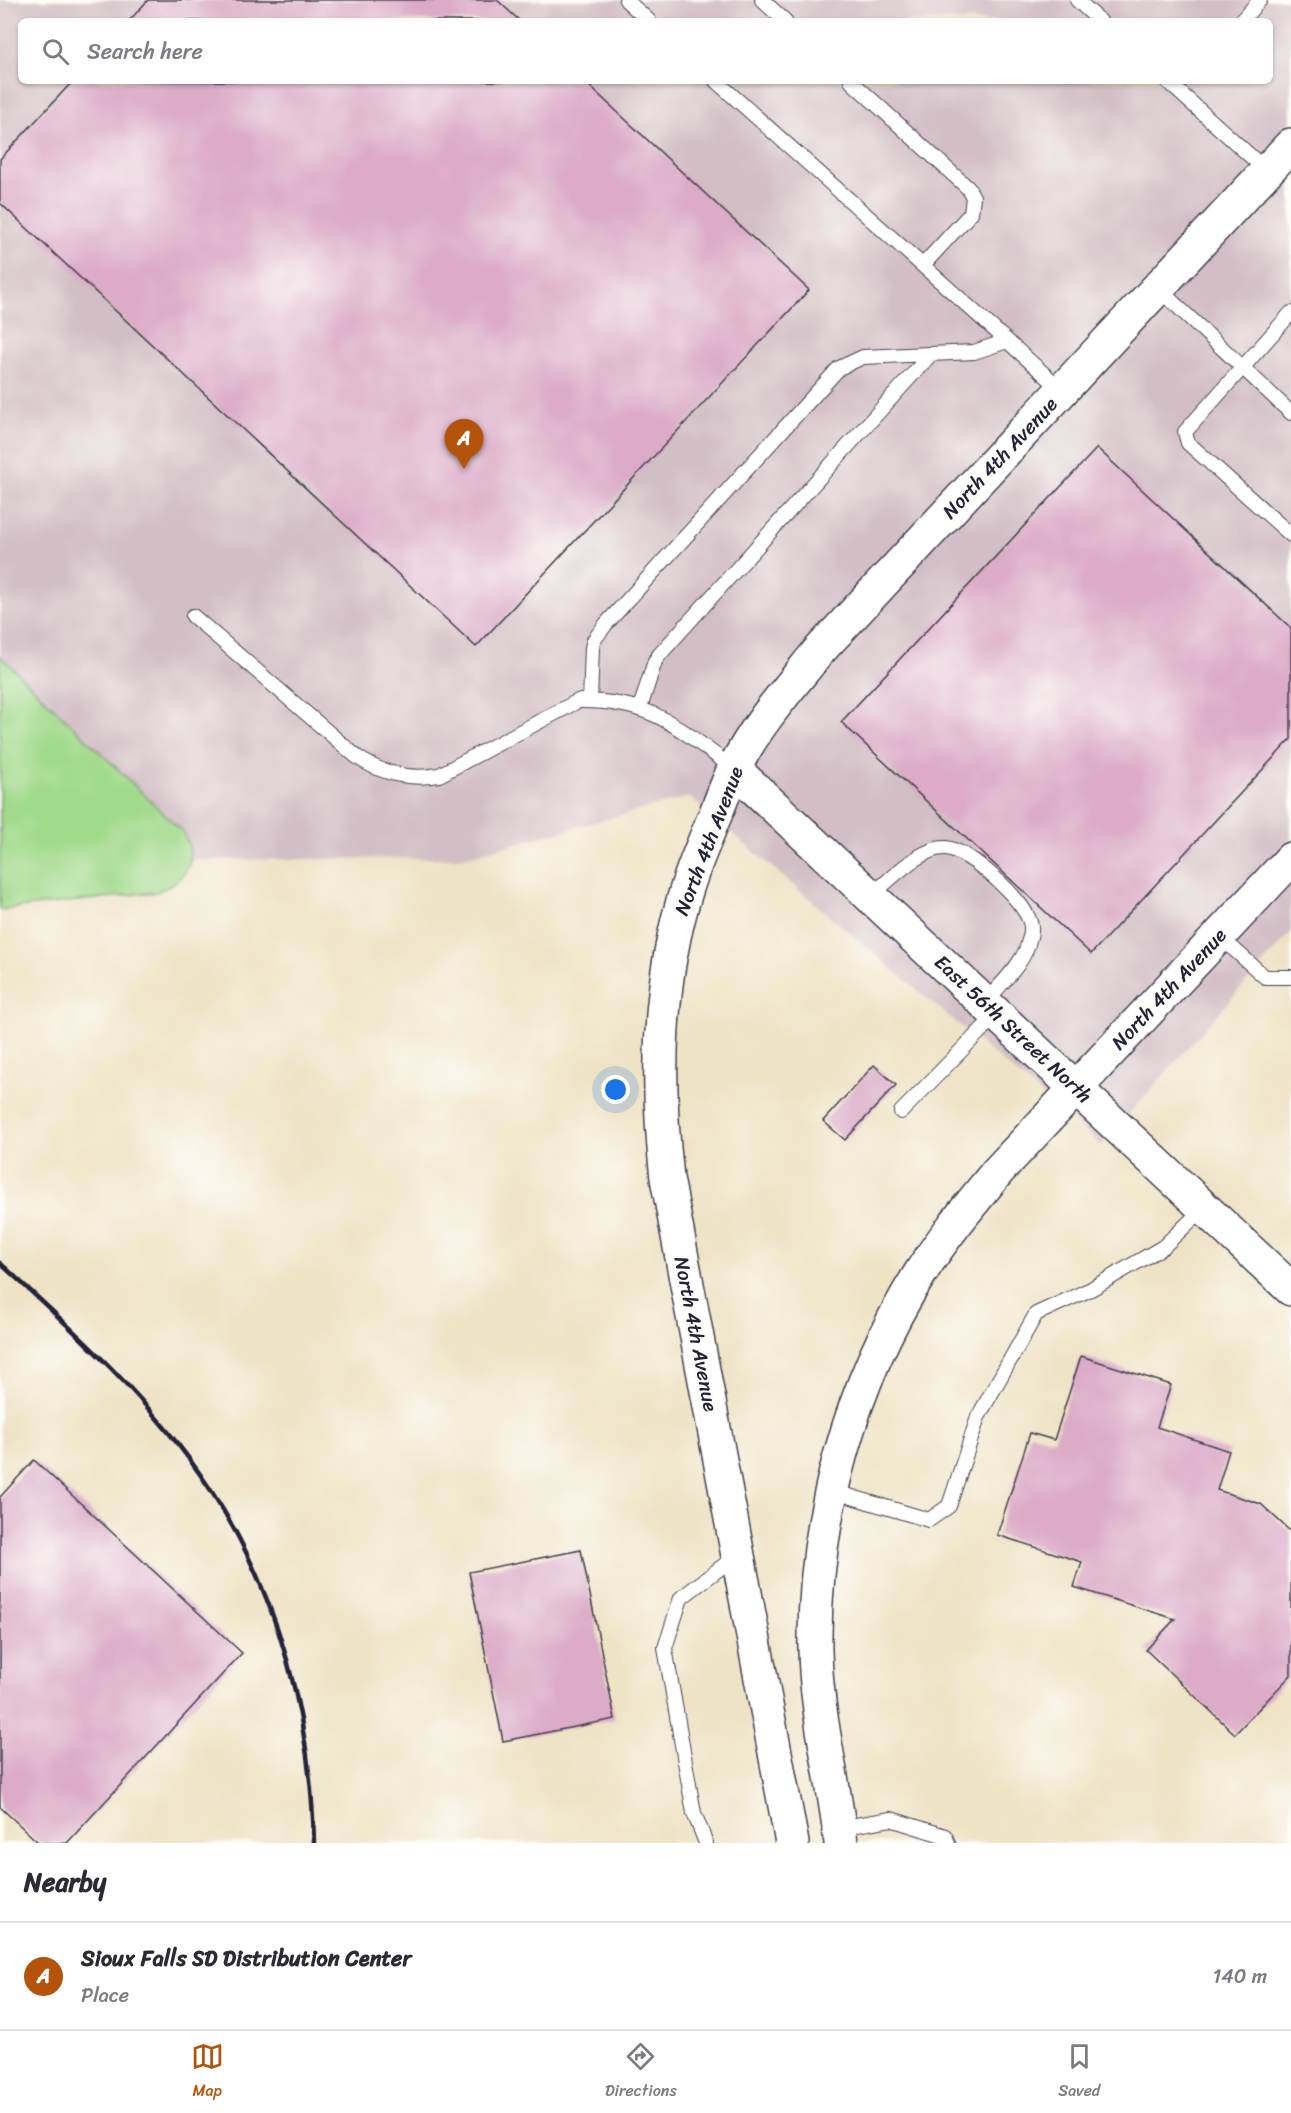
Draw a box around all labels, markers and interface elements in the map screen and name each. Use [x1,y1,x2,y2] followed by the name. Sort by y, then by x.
[18,18,1273,84] search box
[87,32,203,71] text: Search here
[39,35,72,68] icon: search
[934,388,1067,527] street label: North 4th Avenue
[444,420,484,469] pin: A
[664,761,754,921] street label: North 4th Avenue
[1103,919,1236,1058] street label: North 4th Avenue
[926,946,1100,1112] street label: East 56th Street North
[601,1075,630,1104] your location
[664,1253,728,1415] street label: North 4th Avenue
[24,1859,106,1905] text: Nearby
[81,1939,411,1978] text: Sioux Falls SD Distribution Center
[37,1959,50,1994] text: A
[1213,1959,1267,1994] text: 140 m
[81,1978,129,2013] text: Place
[191,2040,224,2105] tab: Map
[605,2040,677,2105] tab: Directions
[1058,2040,1100,2105] tab: Saved

